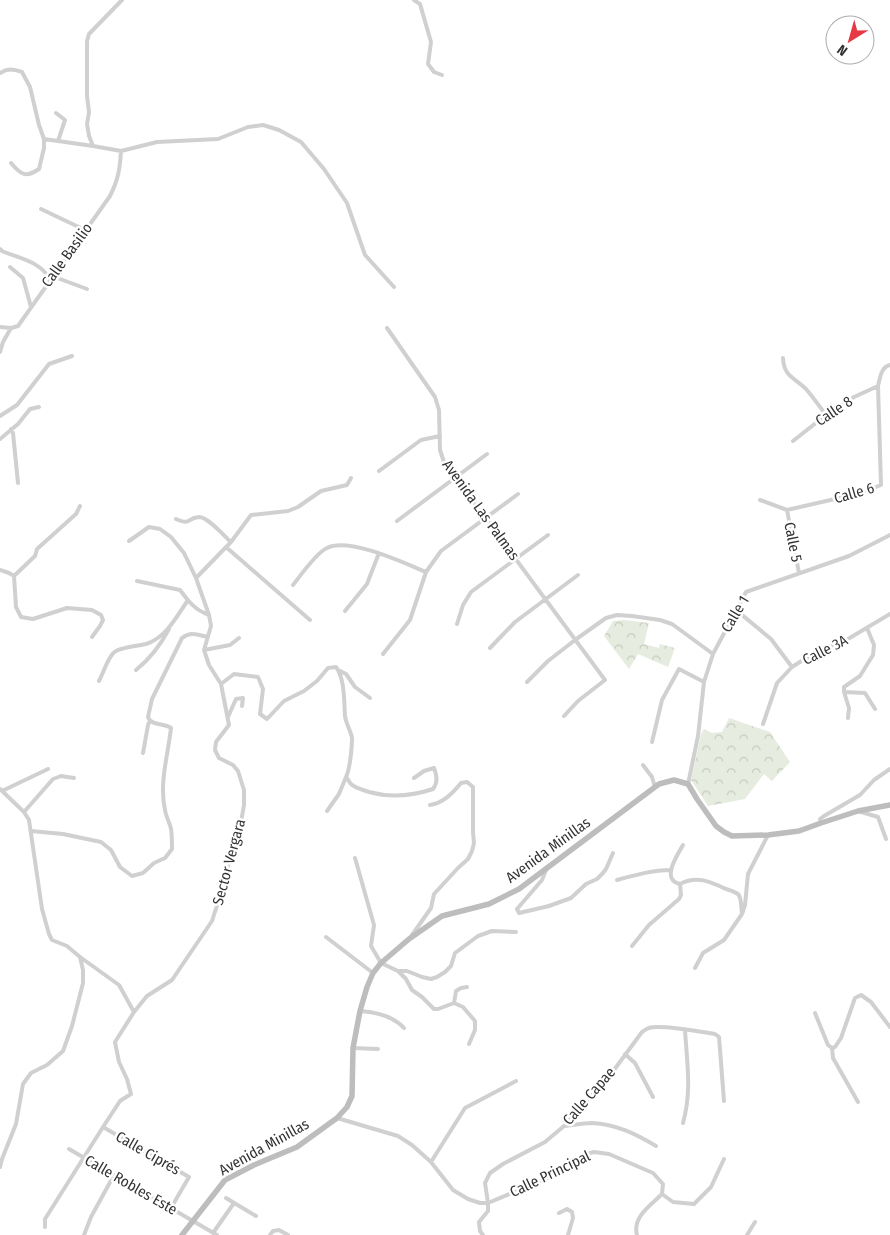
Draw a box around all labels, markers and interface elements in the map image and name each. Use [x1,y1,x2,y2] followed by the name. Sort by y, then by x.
[825,15,875,65] north arrow
[834,41,851,59] text: N
[38,219,96,291] street label: Calle Basilio
[812,392,856,430] street label: Calle 8
[439,456,523,564] street label: Avenida Las Palmas
[832,479,876,507] street label: Calle 6
[780,520,806,564] street label: Calle 5
[717,593,753,635] street label: Calle 1
[799,631,851,669] street label: Calle 3A
[502,813,594,887] street label: Avenida Minillas
[209,817,249,907] street label: Sector Vergara
[559,1063,619,1129] street label: Calle Capae
[216,1115,312,1179] street label: Avenida Minillas
[113,1127,183,1179] street label: Calle Ciprés
[507,1147,593,1201] street label: Calle Principal
[81,1151,181,1219] street label: Calle Robles Este

